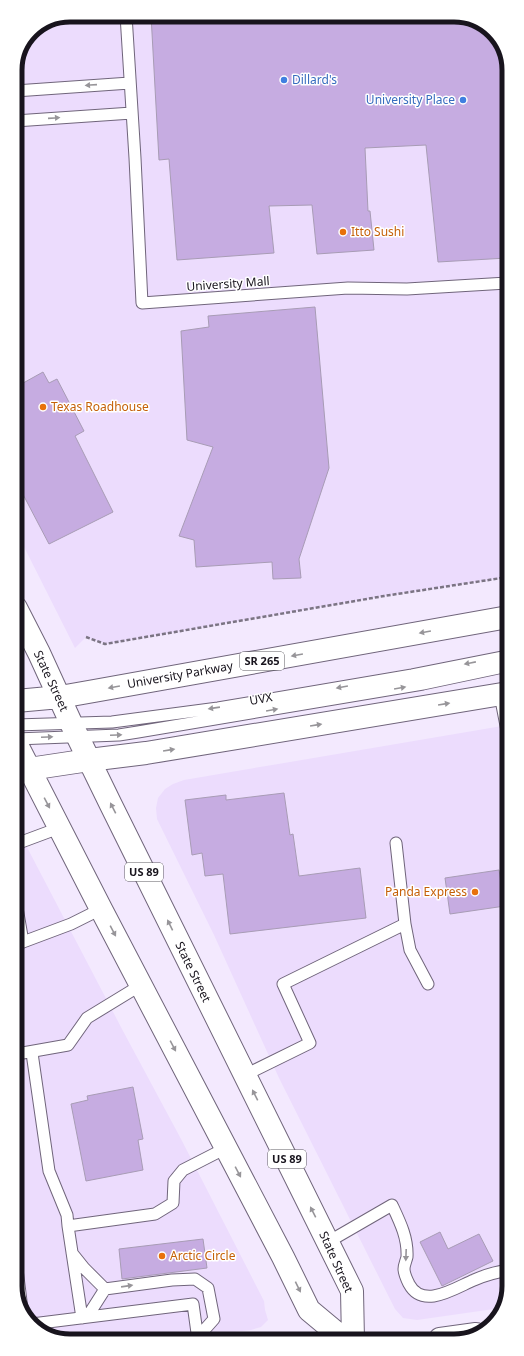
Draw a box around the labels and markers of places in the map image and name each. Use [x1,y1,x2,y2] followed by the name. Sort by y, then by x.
[292,71,337,88] place label: Dillard's
[279,75,289,85] marker: Dillard's
[366,91,455,108] place label: University Place
[458,95,468,105] marker: University Place
[351,223,404,240] place label: Itto Sushi
[338,227,348,237] marker: Itto Sushi
[51,398,149,415] place label: Texas Roadhouse
[38,402,48,412] marker: Texas Roadhouse
[385,883,467,900] place label: Panda Express
[470,887,480,897] marker: Panda Express
[170,1247,236,1264] place label: Arctic Circle
[157,1251,167,1261] marker: Arctic Circle

